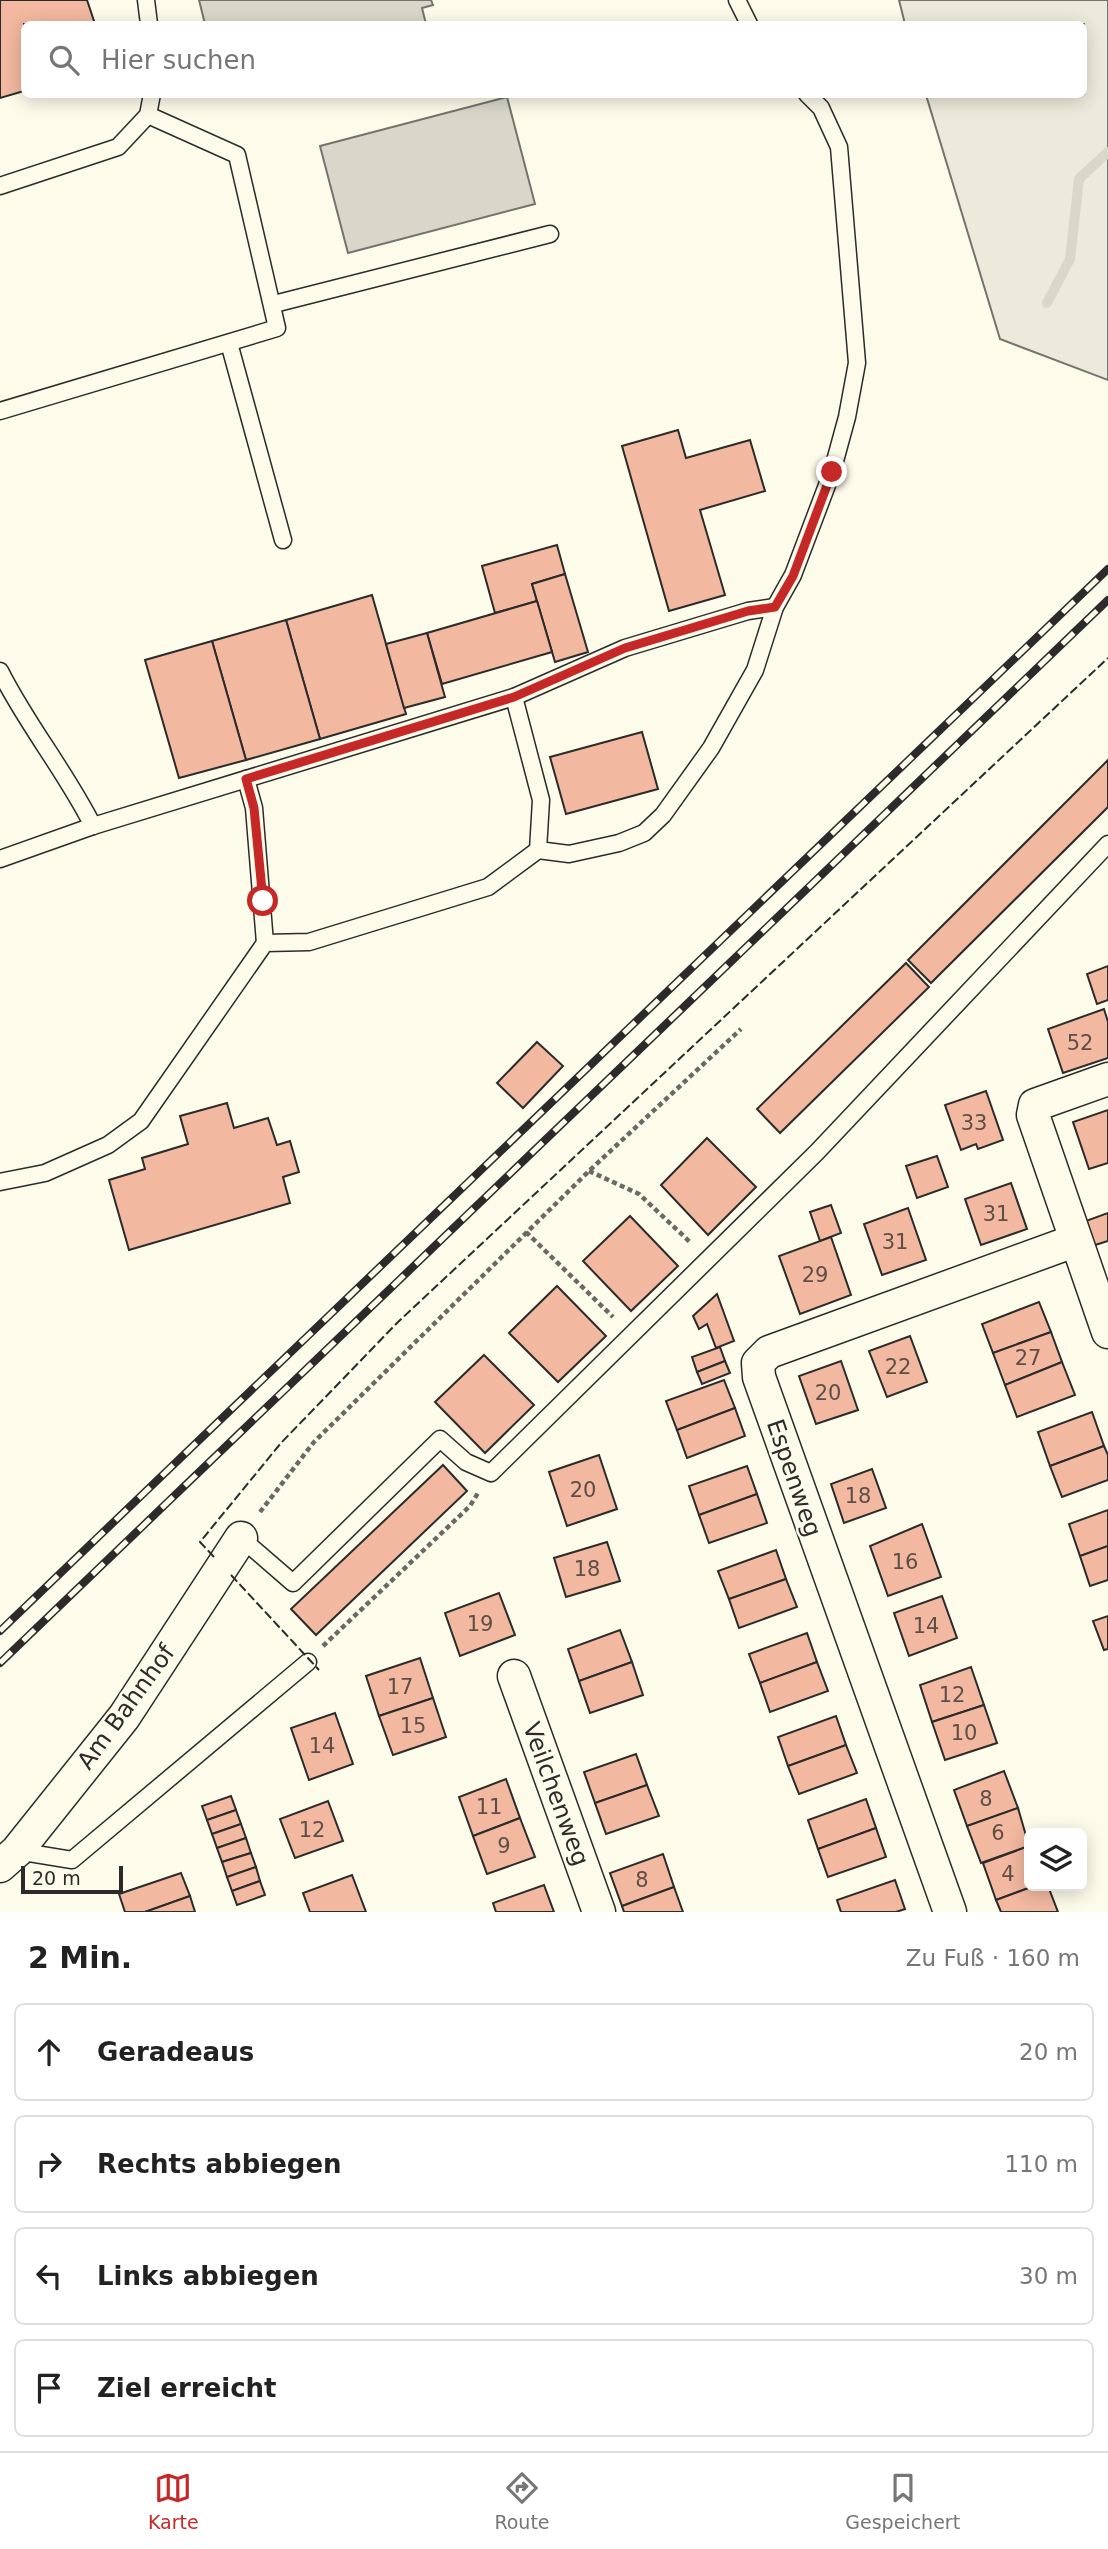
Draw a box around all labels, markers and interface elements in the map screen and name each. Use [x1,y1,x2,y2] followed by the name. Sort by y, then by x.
[21,21,1087,98] search box
[45,41,83,79] icon: search
[101,45,256,75] text: Hier suchen
[816,456,847,487] route end
[247,885,278,916] route start
[1067,1031,1093,1055] house number: 52
[961,1111,987,1135] house number: 33
[983,1202,1009,1226] house number: 31
[882,1230,908,1254] house number: 31
[802,1263,828,1287] house number: 29
[1015,1346,1041,1370] house number: 27
[885,1355,911,1379] house number: 22
[815,1381,841,1405] house number: 20
[761,1416,827,1540] street label: Espenweg
[570,1478,596,1502] house number: 20
[845,1484,871,1508] house number: 18
[892,1550,918,1574] house number: 16
[574,1557,600,1581] house number: 18
[467,1612,493,1636] house number: 19
[913,1614,939,1638] house number: 14
[71,1639,181,1775] street label: Am Bahnhof
[387,1675,413,1699] house number: 17
[939,1683,965,1707] house number: 12
[400,1714,426,1738] house number: 15
[517,1718,595,1870] street label: Veilchenweg
[951,1721,977,1745] house number: 10
[309,1734,335,1758] house number: 14
[979,1787,993,1811] house number: 8
[476,1795,502,1819] house number: 11
[299,1818,325,1842] house number: 12
[991,1821,1005,1845] house number: 6
[1024,1828,1087,1891] map controls
[1024,1828,1087,1891] button: layers
[497,1834,511,1858] house number: 9
[1001,1862,1015,1886] house number: 4
[21,1863,122,1895] scale bar
[32,1867,81,1889] text: 20 m
[635,1868,649,1892] house number: 8
[28,1940,132,1975] text: 2 Min.
[906,1945,1080,1971] text: Zu Fuß · 160 m
[30,2033,68,2071] icon: ahead
[97,2037,254,2067] text: Geradeaus
[1019,2039,1078,2065] text: 20 m
[30,2145,68,2183] icon: right
[97,2149,342,2179] text: Rechts abbiegen
[1004,2151,1078,2177] text: 110 m
[30,2257,68,2295] icon: left
[97,2261,319,2291] text: Links abbiegen
[1019,2263,1078,2289] text: 30 m
[30,2369,68,2407] icon: arrive
[97,2373,277,2403] text: Ziel erreicht
[148,2469,199,2533] tab: Karte
[494,2469,550,2533] tab: Route
[845,2469,960,2533] tab: Gespeichert

